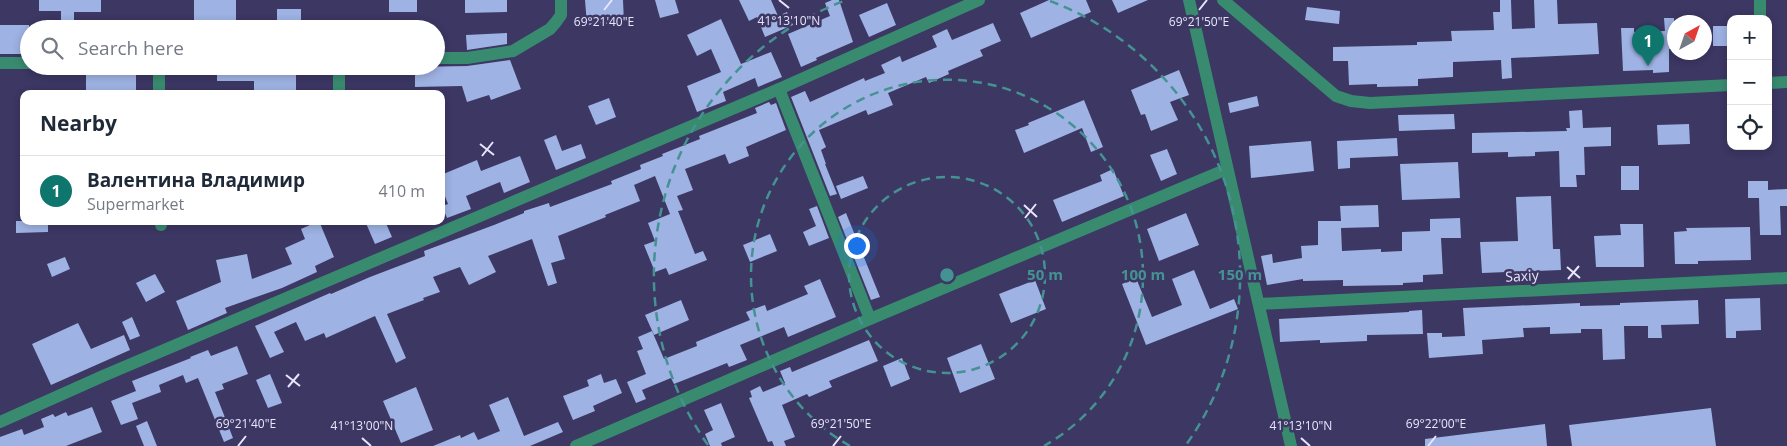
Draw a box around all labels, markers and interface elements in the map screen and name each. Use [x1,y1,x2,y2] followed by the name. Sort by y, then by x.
[758,12,820,29] text: 41°13'10"N
[574,13,634,30] text: 69°21'40"E
[1169,13,1229,30] text: 69°21'50"E
[1667,15,1712,60] north arrow
[1727,15,1772,150] map controls
[1727,15,1772,60] button: +
[20,20,445,75] search box
[1632,25,1664,66] pin: 1
[38,34,66,62] icon: search
[78,35,184,61] text: Search here
[1727,60,1772,105] button: −
[1727,105,1772,150] button: locate
[40,109,117,137] text: Nearby
[87,167,305,193] text: Валентина Владимир
[51,180,61,202] text: 1
[379,180,425,202] text: 410 m
[87,193,184,215] text: Supermarket
[844,233,870,259] your location
[1027,264,1063,284] text: 50 m
[1121,264,1165,284] text: 100 m
[1218,264,1262,284] text: 150 m
[1505,265,1540,286] street label: Saxiy
[938,266,956,284] centre of rings
[216,415,276,432] text: 69°21'40"E
[811,415,871,432] text: 69°21'50"E
[1406,415,1466,432] text: 69°22'00"E
[331,417,393,434] text: 41°13'00"N
[1270,417,1332,434] text: 41°13'10"N

